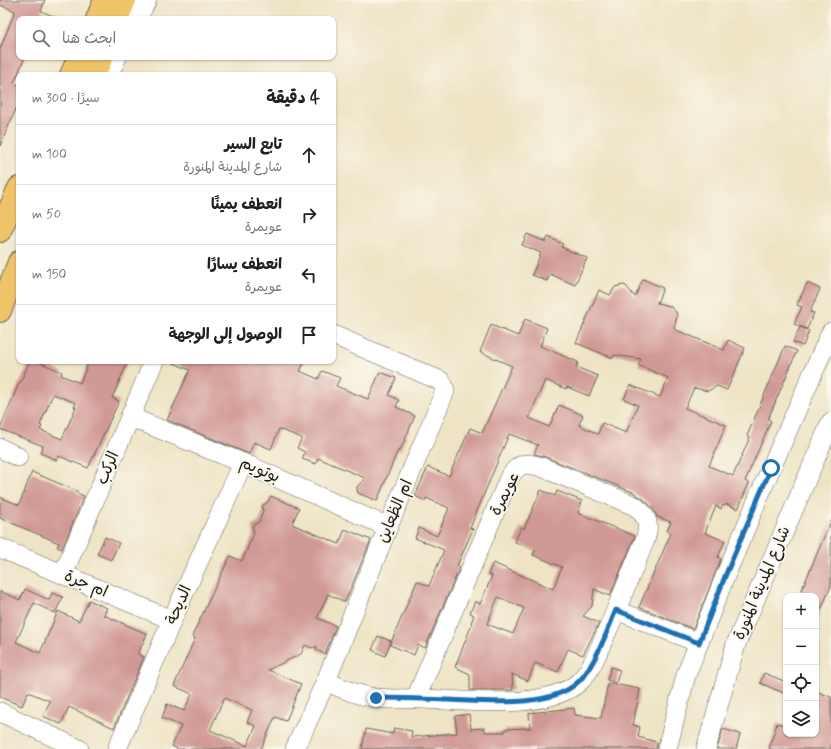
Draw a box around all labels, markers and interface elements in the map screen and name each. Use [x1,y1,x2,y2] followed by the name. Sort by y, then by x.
[16,16,336,60] search box
[30,27,52,49] icon: search
[62,29,116,49] text: ابحث هنا
[266,87,320,109] text: 4 دقيقة
[32,90,100,107] text: سيرًا · 300 m
[224,135,282,155] text: تابع السير
[298,144,320,166] icon: ahead
[32,146,67,163] text: 100 m
[183,159,282,176] text: شارع المدينة المنورة
[211,195,282,215] text: انعطف يمينًا
[298,204,320,226] icon: right
[32,206,61,223] text: 50 m
[245,219,282,236] text: عويمرة
[207,255,282,275] text: انعطف يسارًا
[298,264,320,286] icon: left
[32,266,66,283] text: 150 m
[245,279,282,296] text: عويمرة
[298,324,320,346] icon: arrive
[168,325,282,345] text: الوصول إلى الوجهة
[92,448,124,488] street label: الركب
[236,452,283,489] street label: بوتويم
[762,459,780,477] route start
[485,469,525,519] street label: عويمرة
[372,476,419,546] street label: ام الظعاين
[729,523,795,643] street label: شارع المدينة المنورة
[61,565,111,603] street label: ام جرة
[161,582,197,628] street label: الديحة
[783,593,819,737] map controls
[783,593,819,629] button: +
[783,629,819,665] button: −
[783,665,819,701] button: locate
[367,689,385,707] route end
[783,701,819,737] button: layers

